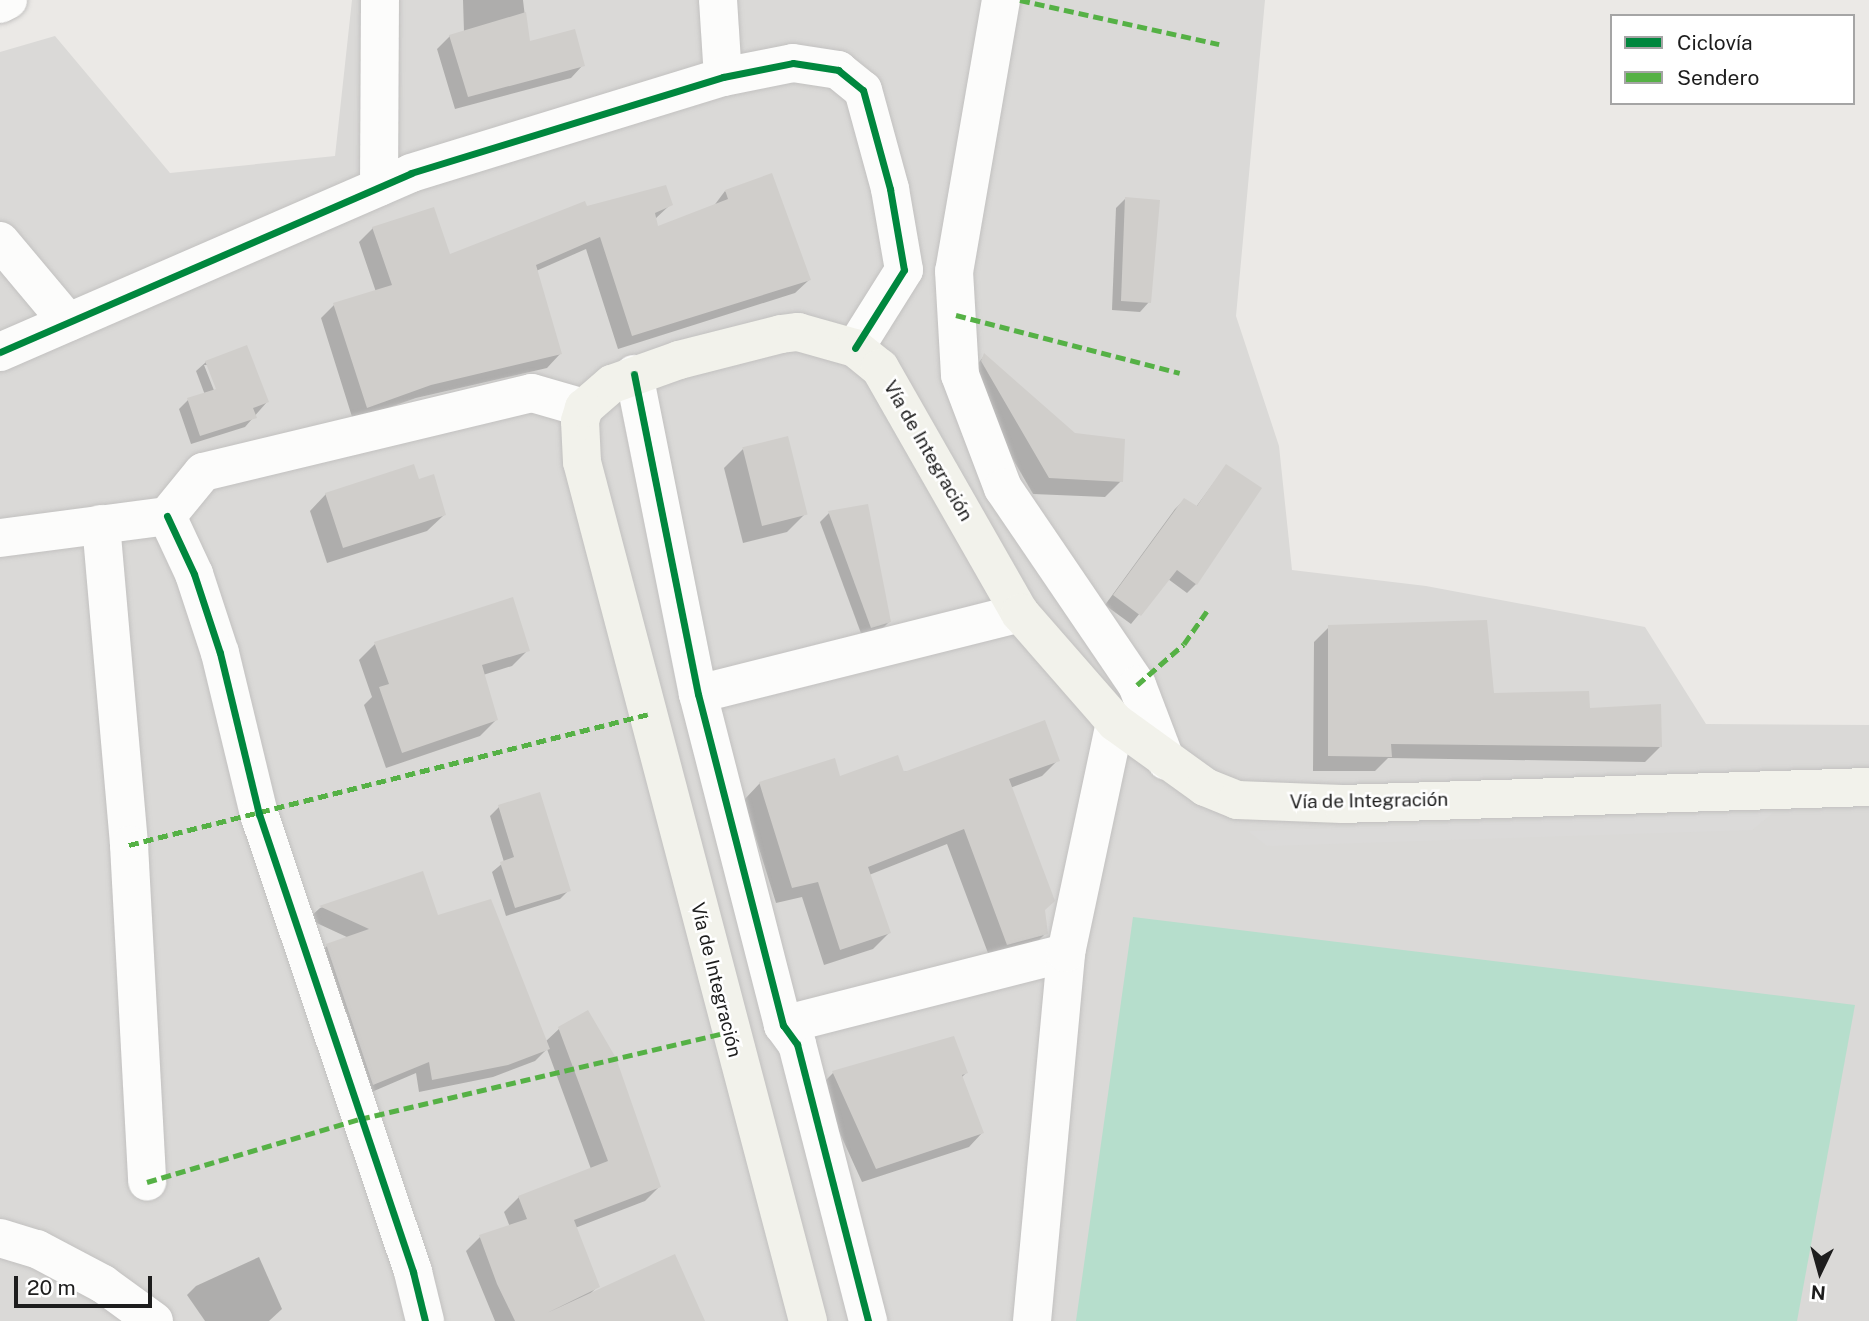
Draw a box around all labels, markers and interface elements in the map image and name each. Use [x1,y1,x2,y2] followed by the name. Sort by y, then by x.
[1610,14,1855,105] legend
[1677,30,1753,55] text: Ciclovía
[1677,65,1759,90] text: Sendero
[878,377,978,525] street label: Vía de Integración
[1289,788,1449,814] street label: Vía de Integración
[686,900,746,1060] street label: Vía de Integración
[1785,1237,1855,1307] north arrow
[18,1262,156,1306] scale bar
[27,1275,76,1300] text: 20 m
[1810,1281,1827,1305] text: N

